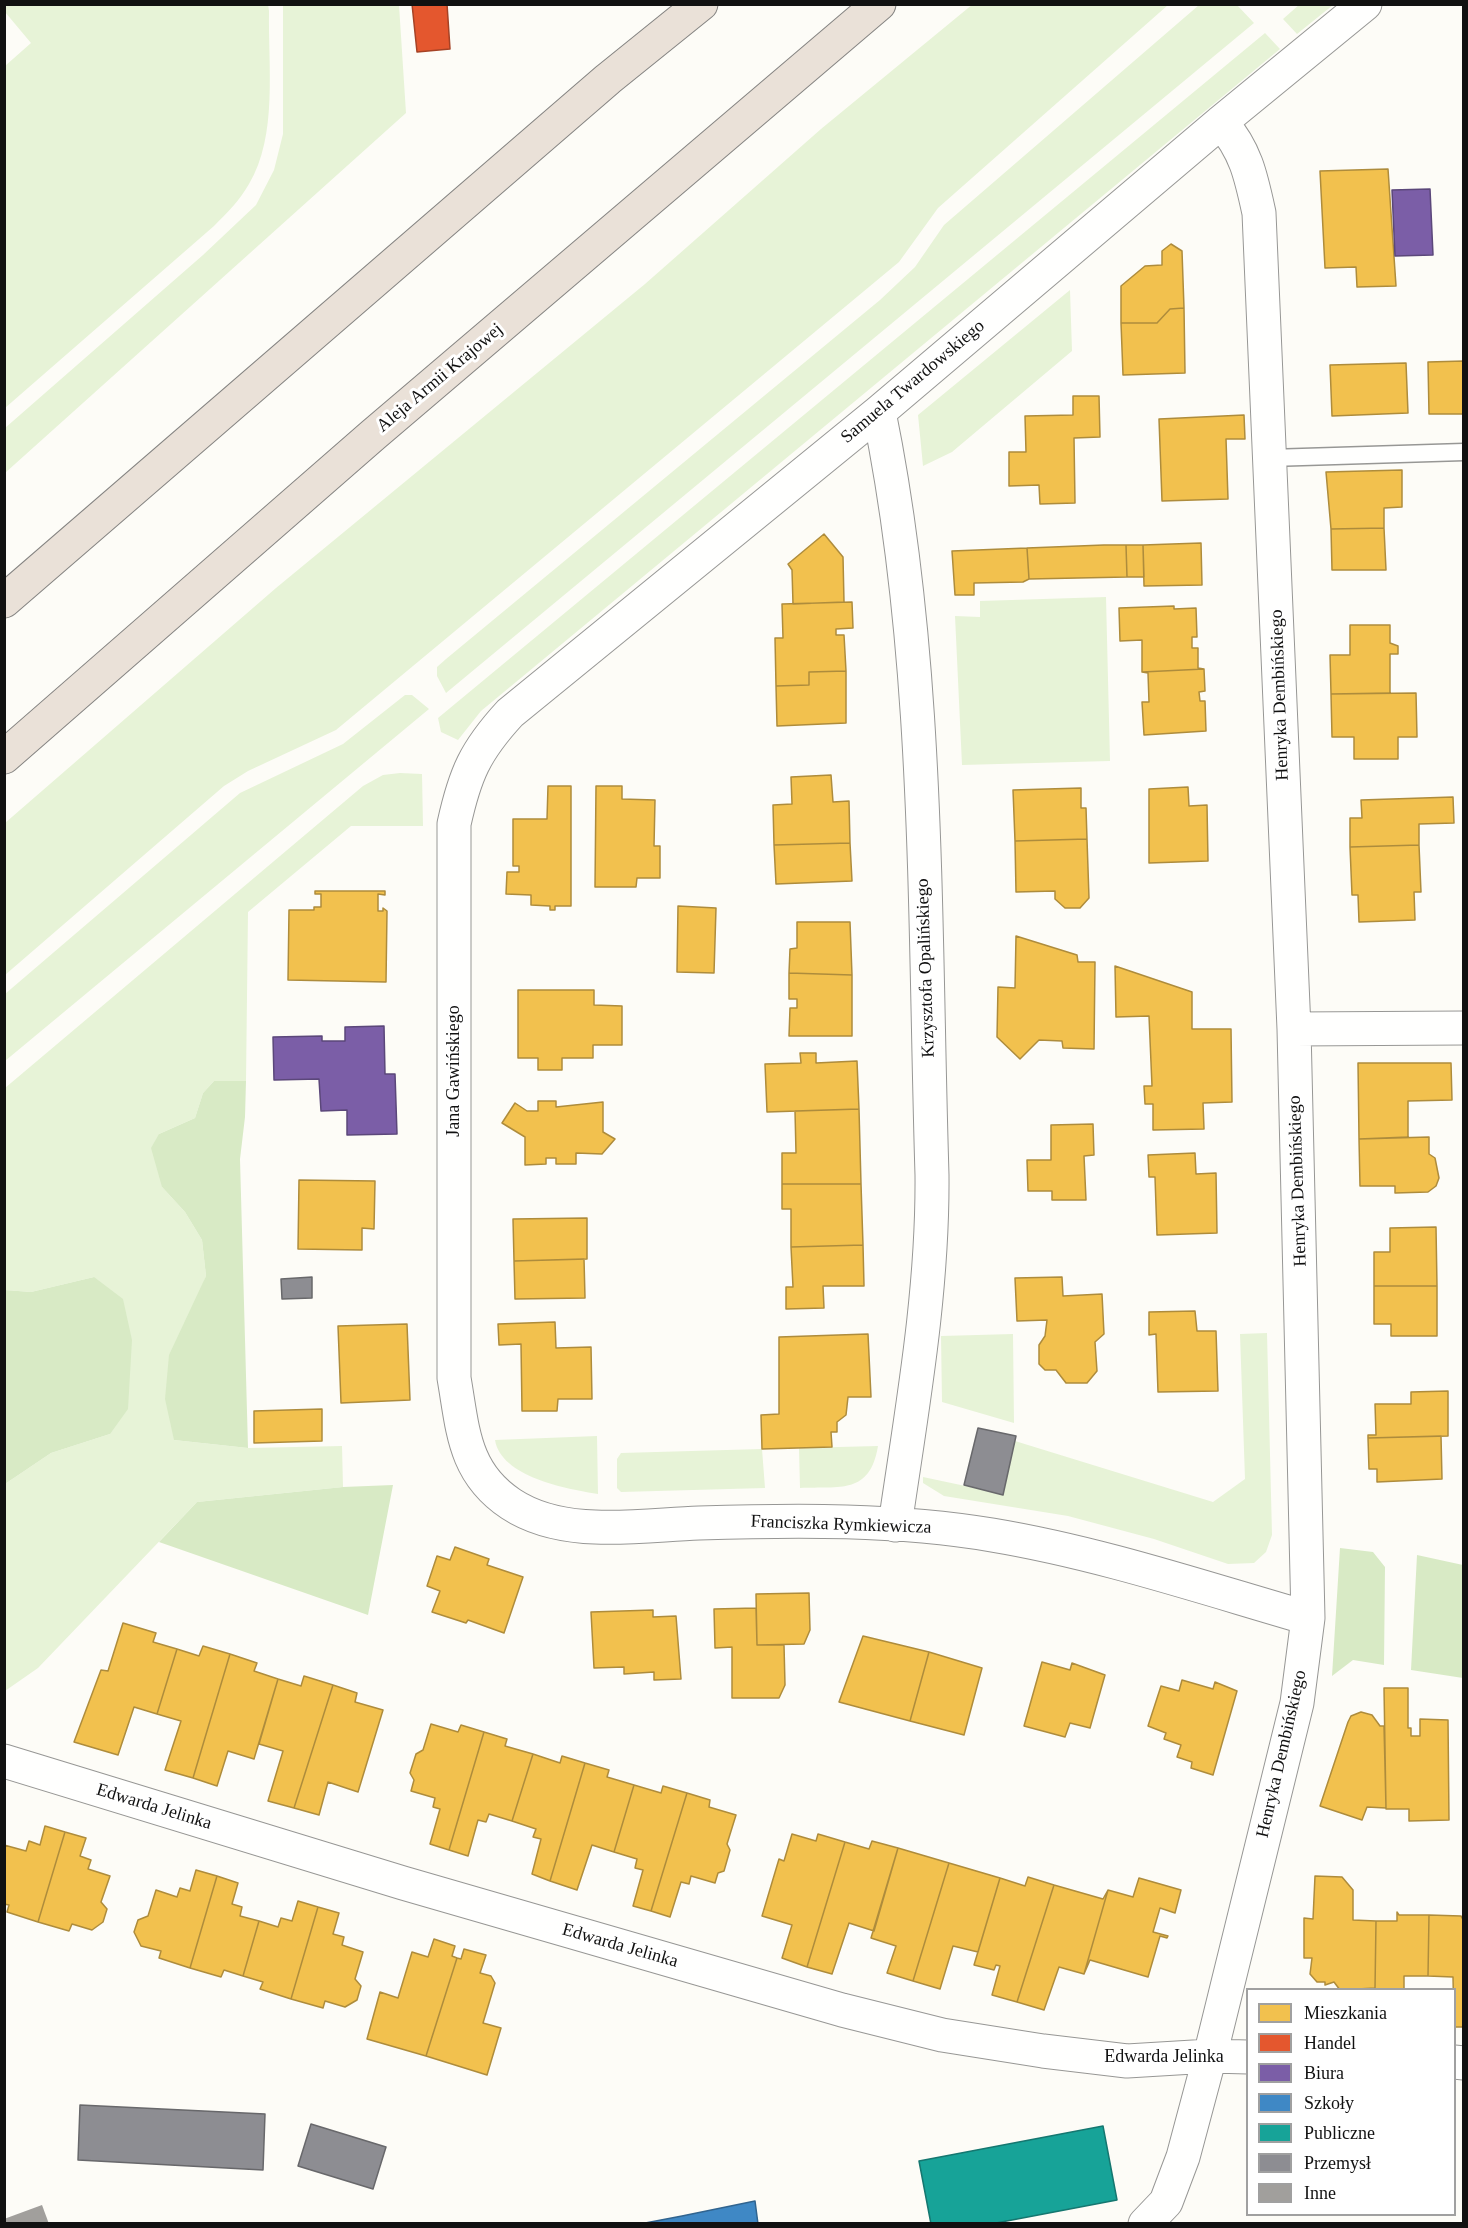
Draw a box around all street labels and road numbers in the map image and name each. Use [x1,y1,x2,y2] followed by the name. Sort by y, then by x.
[837,315,989,449] street label: Samuela Twardowskiego
[373,319,507,437] street label: Aleja Armii Krajowej
[1266,609,1294,781] street label: Henryka Dembińskiego
[912,878,940,1058] street label: Krzysztofa Opalińskiego
[443,1005,465,1137] street label: Jana Gawińskiego
[1284,1095,1312,1267] street label: Henryka Dembińskiego
[750,1511,932,1539] street label: Franciszka Rymkiewicza
[1252,1668,1312,1840] street label: Henryka Dembińskiego
[94,1779,214,1835] street label: Edwarda Jelinka
[560,1919,680,1973] street label: Edwarda Jelinka
[1104,2046,1224,2068] street label: Edwarda Jelinka

